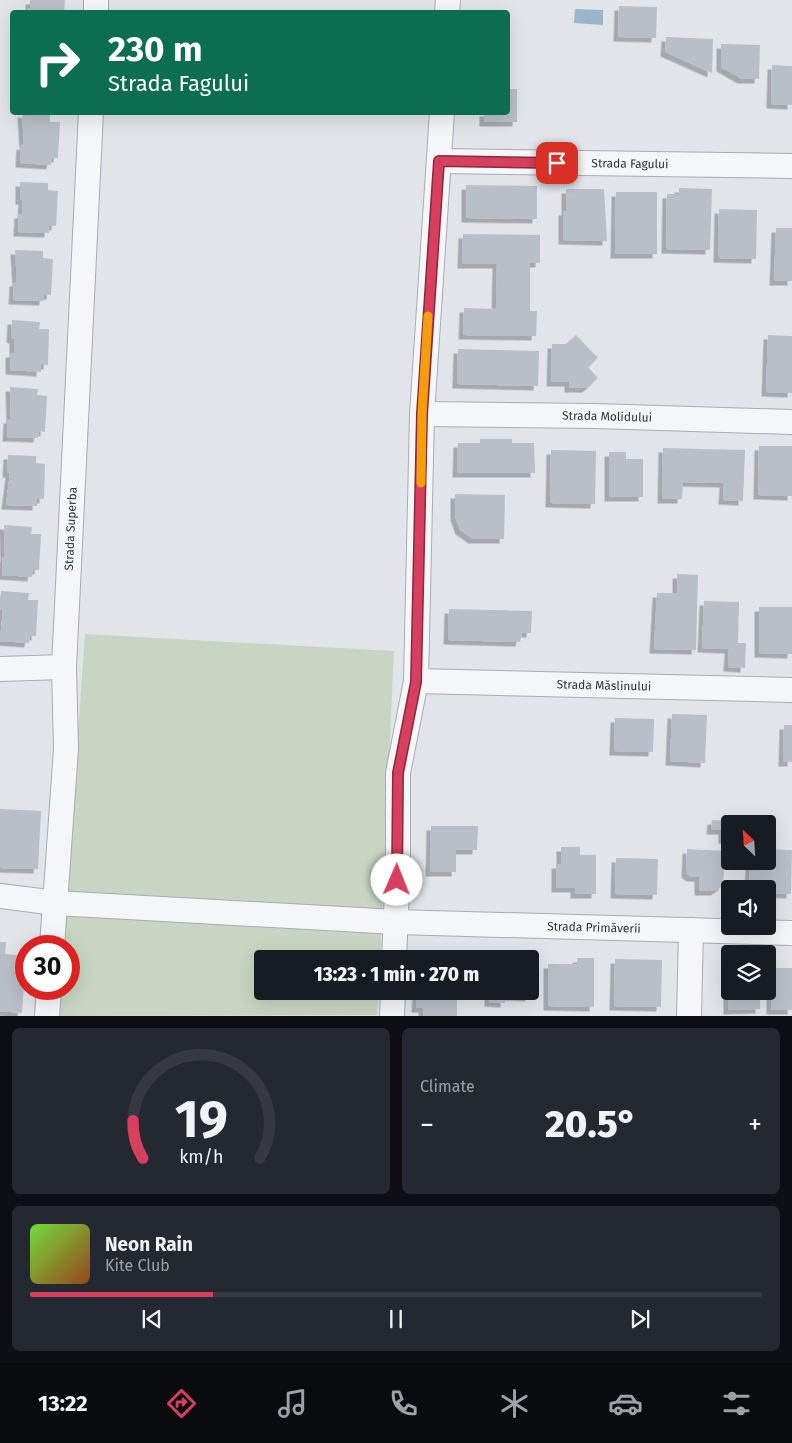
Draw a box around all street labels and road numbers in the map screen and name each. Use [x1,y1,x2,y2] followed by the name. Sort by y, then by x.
[591,156,669,171] street label: Strada Fagului
[562,409,652,425] street label: Strada Molidului
[62,486,80,571] street label: Strada Superba
[556,677,651,694] street label: Strada Măslinului
[547,919,641,936] street label: Strada Primăverii

